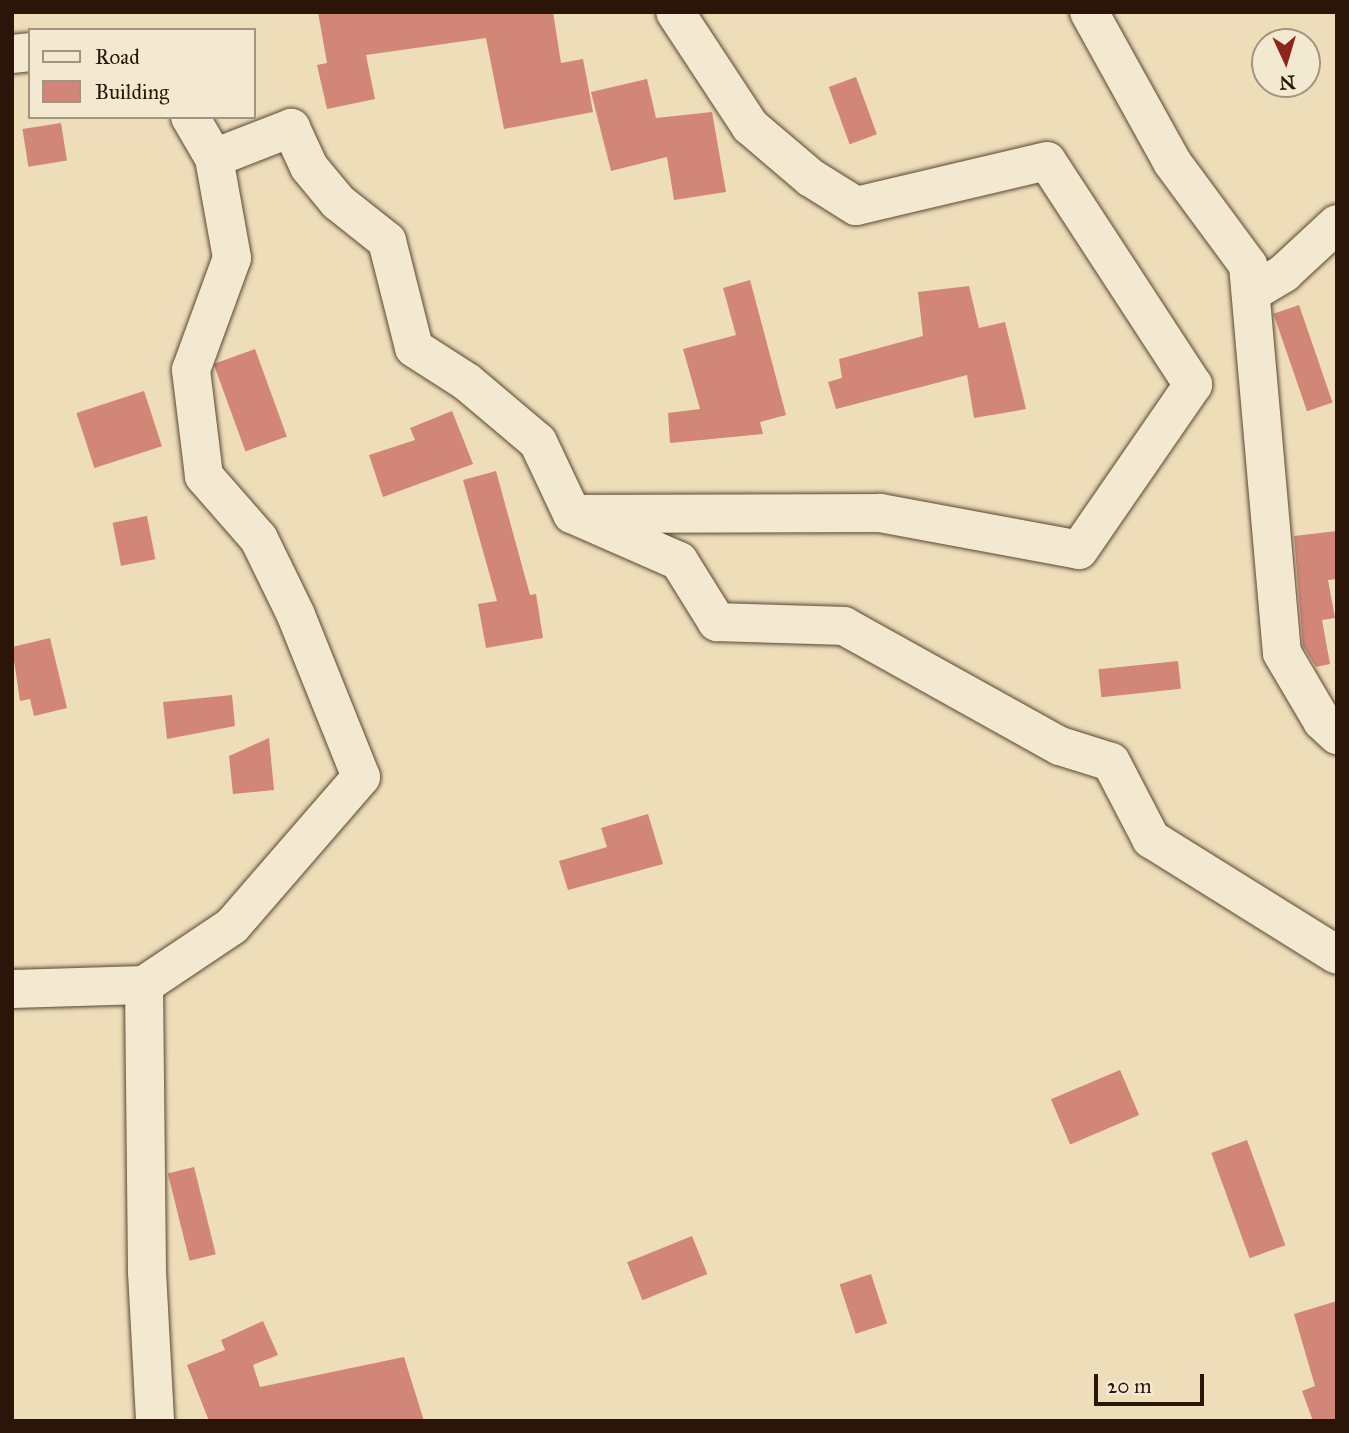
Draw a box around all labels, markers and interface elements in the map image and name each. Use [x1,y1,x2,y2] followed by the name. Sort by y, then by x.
[28,28,256,119] legend
[1251,28,1321,98] north arrow
[95,44,140,70] text: Road
[1279,70,1296,94] text: N
[95,79,169,105] text: Building
[1097,1360,1207,1404] scale bar
[1107,1373,1152,1399] text: 20 m

